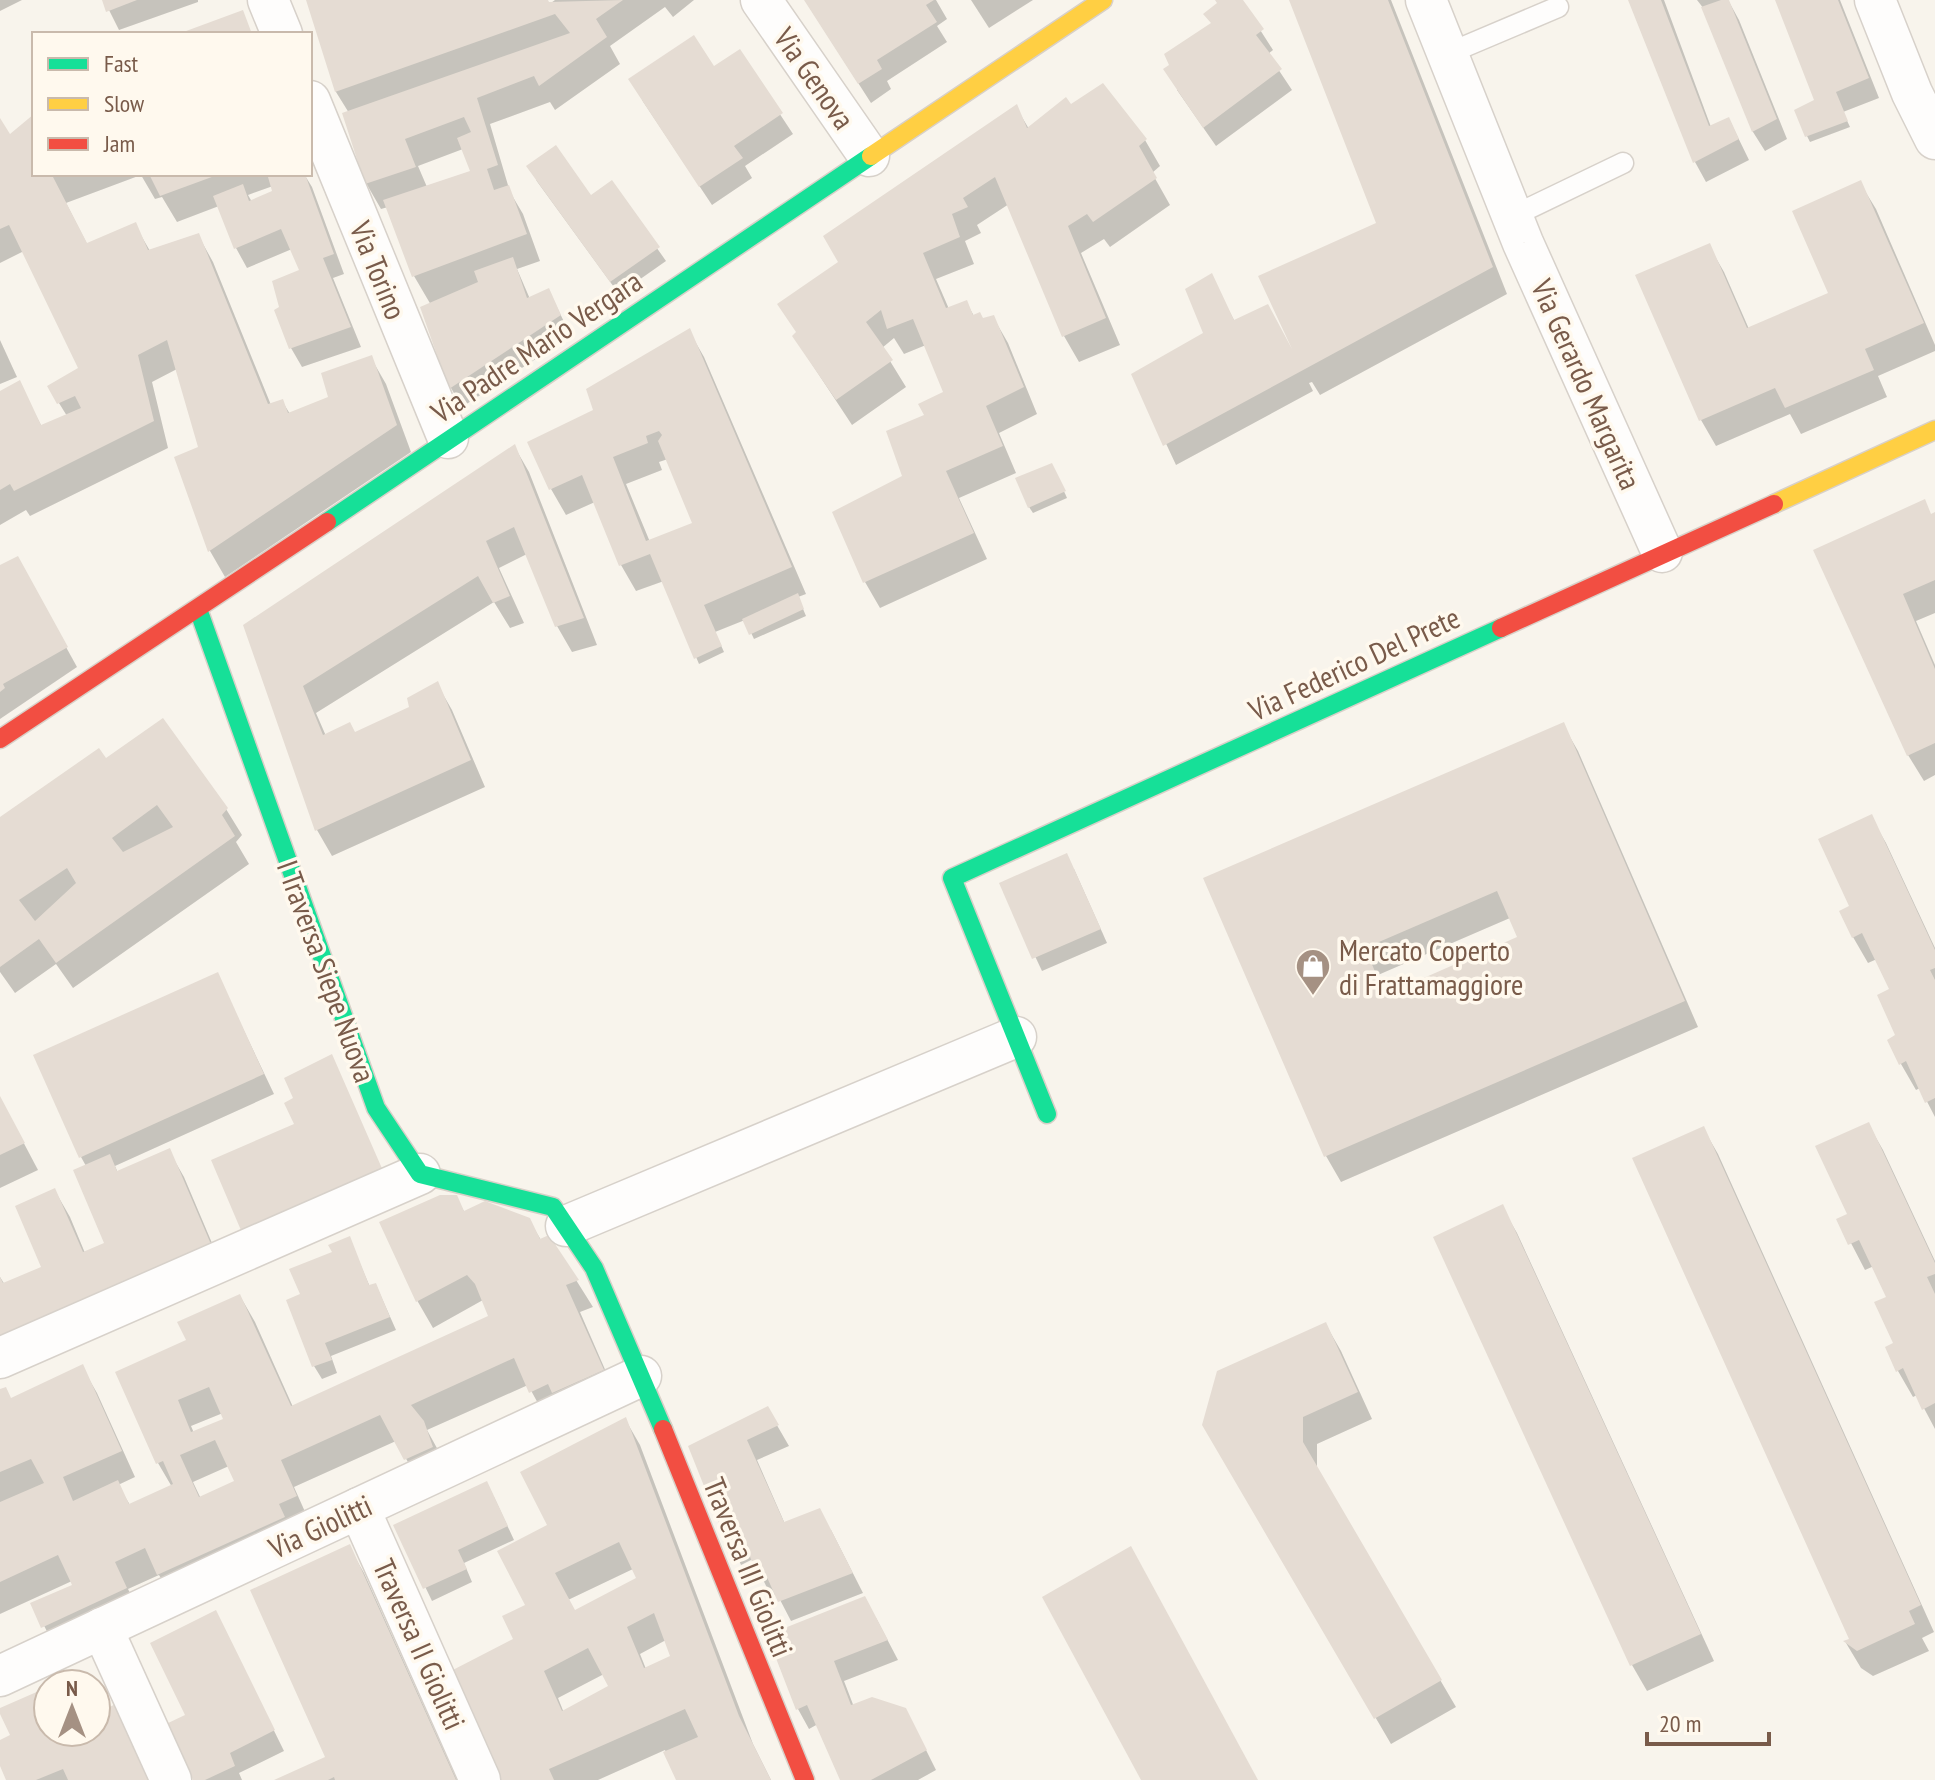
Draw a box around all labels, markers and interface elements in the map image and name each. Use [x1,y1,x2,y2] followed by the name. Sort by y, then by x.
[765,19,864,136] street label: Via Genova
[32,32,312,176] legend
[104,48,139,79] text: Fast
[104,88,145,119] text: Slow
[103,128,135,159] text: Jam
[341,214,416,325] street label: Via Torino
[422,261,649,432] street label: Via Padre Mario Vergara
[1523,272,1651,495] street label: Via Gerardo Margarita
[1241,597,1466,729] street label: Via Federico Del Prete
[269,855,385,1087] street label: I Traversa Siepe Nuova
[1339,930,1524,1003] place label: Mercato Coperto di Frattamaggiore
[1294,947,1332,997] shop icon: Mercato Coperto di Frattamaggiore
[695,1472,803,1662] street label: Traversa III Giolitti
[261,1485,378,1567] street label: Via Giolitti
[365,1553,475,1735] street label: Traversa II Giolitti
[32,1668,112,1748] north arrow
[66,1674,78,1702] text: N
[1647,1696,1769,1746] scale bar
[1659,1708,1701,1739] text: 20 m

